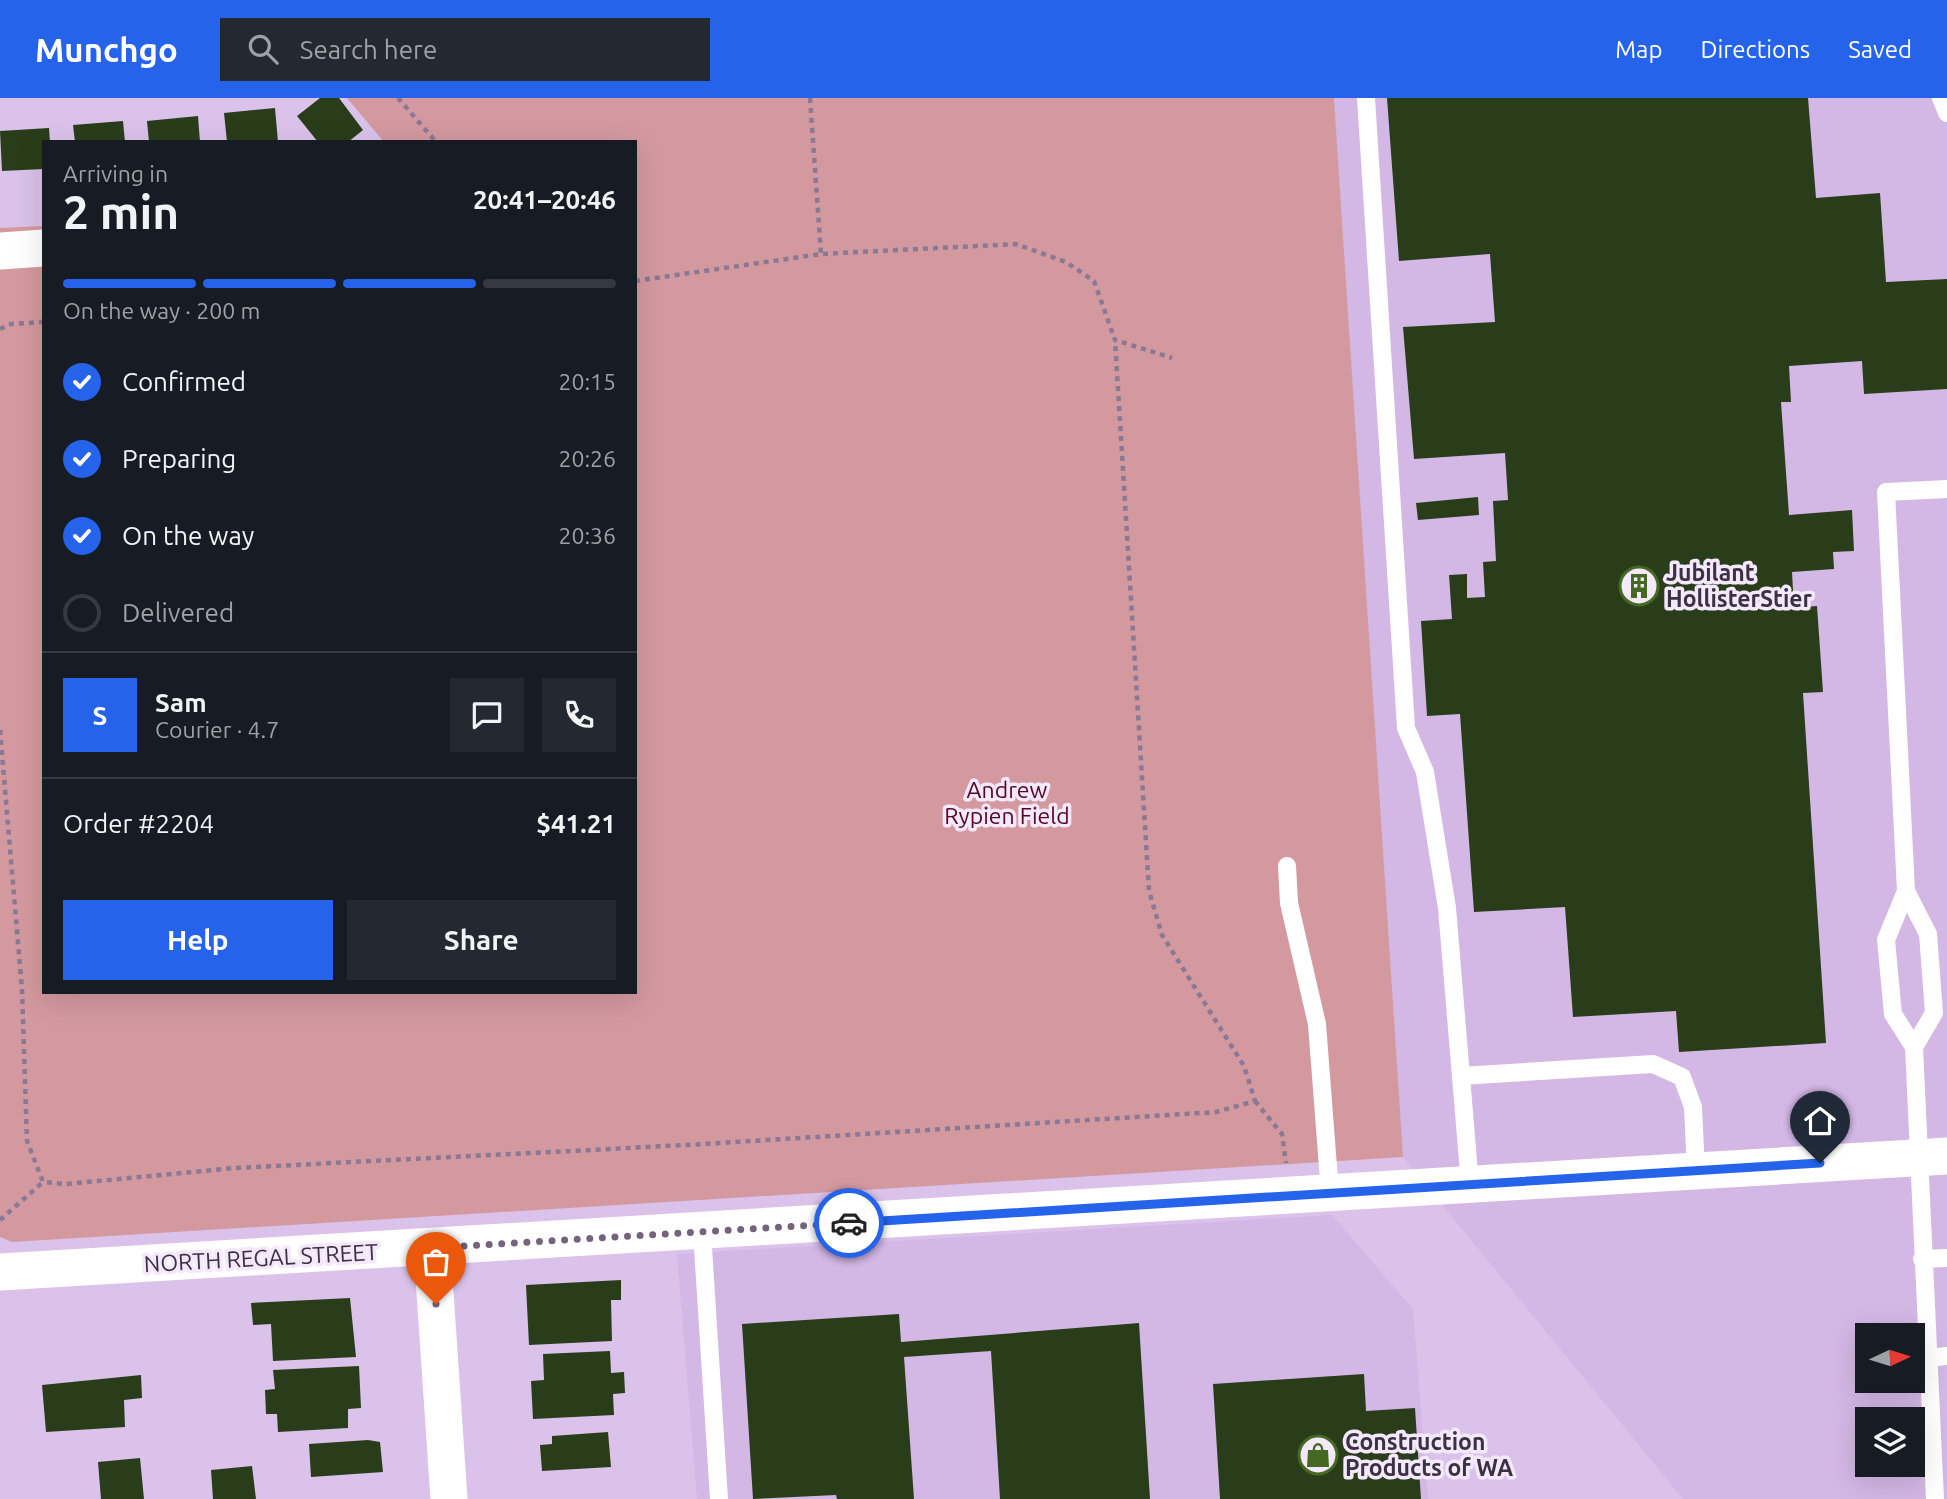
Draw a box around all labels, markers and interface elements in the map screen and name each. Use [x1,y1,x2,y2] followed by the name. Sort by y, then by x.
[220,18,710,81] search box
[244,30,282,68] icon: search
[35,31,178,68] text: Munchgo
[300,35,437,64] text: Search here
[1615,36,1662,63] text: Map
[1700,36,1810,63] text: Directions
[1848,36,1912,63] text: Saved
[63,161,168,186] text: Arriving in
[473,185,616,214] text: 20:41–20:46
[63,186,179,238] text: 2 min
[63,298,260,323] text: On the way · 200 m
[63,363,101,401] icon: check
[122,367,246,396] text: Confirmed
[558,369,616,394] text: 20:15
[63,440,101,478] icon: check
[122,444,236,473] text: Preparing
[558,446,616,471] text: 20:26
[63,517,101,555] icon: check
[122,521,254,550] text: On the way
[558,523,616,548] text: 20:36
[1666,560,1813,611] place label: Jubilant HollisterStier
[1618,565,1660,607] building icon: Jubilant HollisterStier
[122,598,234,627] text: Delivered
[450,678,524,752] button: chat
[542,678,616,752] button: phone
[155,688,207,717] text: Sam
[93,701,107,730] text: S
[155,717,279,742] text: Courier · 4.7
[944,777,1070,828] park label: Andrew Rypien Field
[63,809,214,838] text: Order #2204
[536,809,616,838] text: $41.21
[63,900,333,980] button: Help
[347,900,616,980] button: Share
[1790,1091,1850,1163] pin
[1801,1102,1839,1140] icon: home
[814,1188,884,1258] courier
[830,1204,868,1242] icon: car
[406,1232,466,1304] pin
[143,1239,379,1276] street label: NORTH REGAL STREET
[417,1243,455,1281] icon: bag
[1855,1323,1925,1393] north arrow
[1855,1323,1925,1477] map controls
[1855,1407,1925,1477] button: layers
[1345,1429,1513,1480] place label: Construction Products of WA
[1297,1434,1339,1476] shop icon: Construction Products of WA

